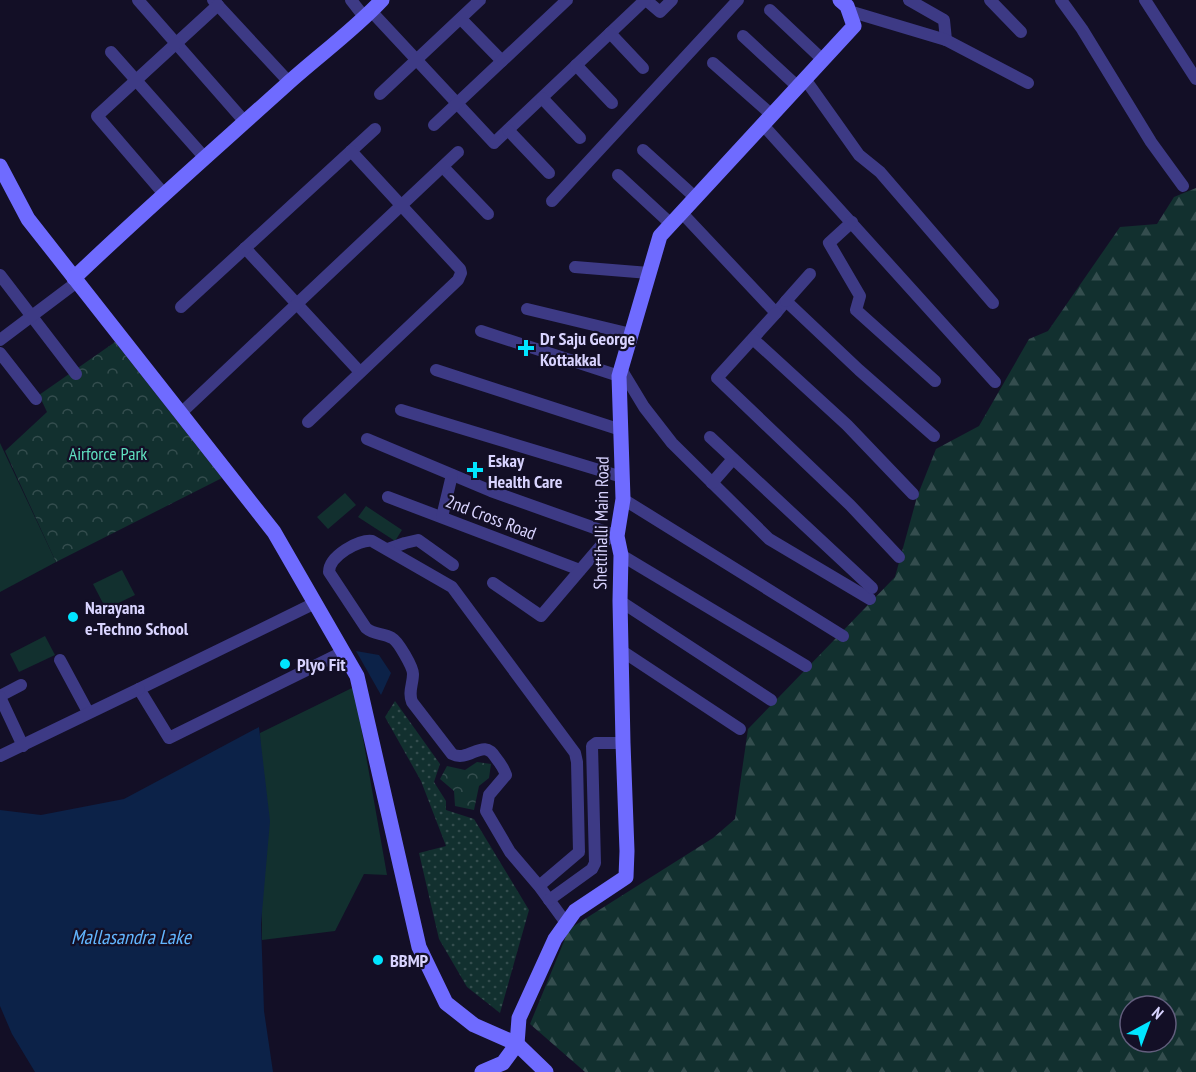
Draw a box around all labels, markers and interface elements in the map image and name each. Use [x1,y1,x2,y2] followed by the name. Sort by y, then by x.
[540,327,635,371] place label: Dr Saju George Kottakkal
[517,339,535,357] marker: Dr Saju George Kottakkal
[69,442,147,465] park label: Airforce Park
[488,449,563,493] place label: Eskay Health Care
[588,456,614,590] street label: Shettihalli Main Road
[466,461,484,479] marker: Eskay Health Care
[443,489,539,545] street label: 2nd Cross Road
[85,596,189,640] place label: Narayana e-Techno School
[66,610,80,624] marker: Narayana e-Techno School
[297,653,346,676] place label: Plyo Fit
[278,657,292,671] marker: Plyo Fit
[71,924,193,950] water label: Mallasandra Lake
[390,949,429,972] place label: BBMP
[371,953,385,967] marker: BBMP
[1118,994,1178,1054] north arrow
[1148,1002,1168,1023] text: N

